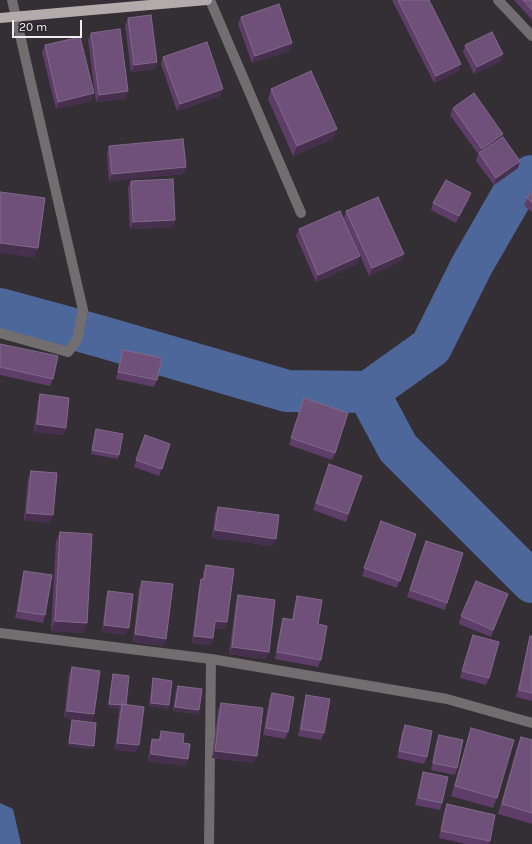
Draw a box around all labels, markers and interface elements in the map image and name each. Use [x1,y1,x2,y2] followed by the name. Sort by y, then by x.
[14,12,84,38] scale bar
[19,20,47,34] text: 20 m

